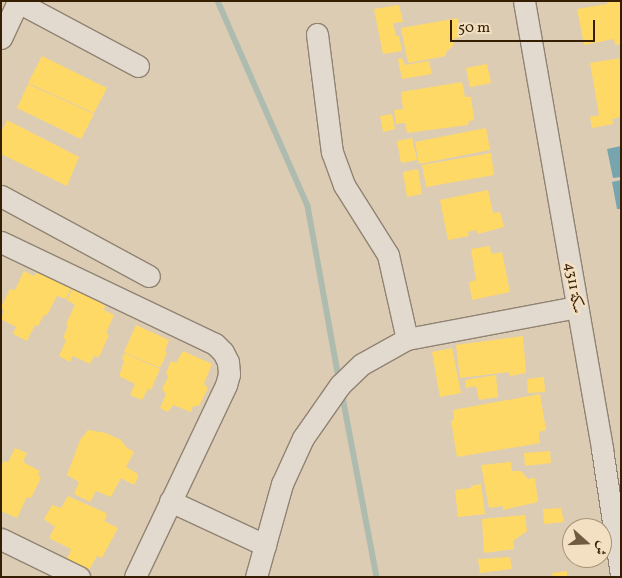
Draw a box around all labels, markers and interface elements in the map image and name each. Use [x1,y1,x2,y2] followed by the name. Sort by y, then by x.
[452,10,597,42] scale bar
[458,18,490,39] text: 50 m
[560,261,586,315] street label: سكة 4311
[562,518,612,568] north arrow
[589,538,612,558] text: ش

